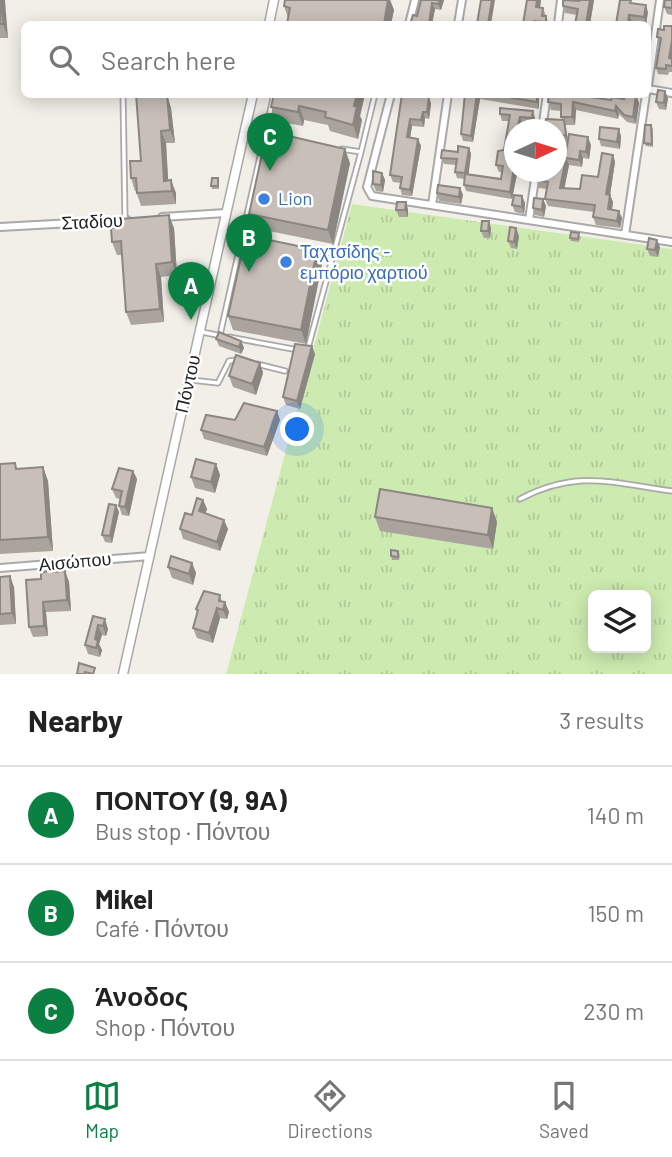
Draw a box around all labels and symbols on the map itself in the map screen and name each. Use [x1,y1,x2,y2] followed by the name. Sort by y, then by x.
[247,113,293,171] pin: C
[504,119,567,182] north arrow
[278,187,312,209] place label: Lion
[256,191,272,207] marker: Lion
[61,208,123,234] street label: Σταδίου
[226,214,272,272] pin: B
[300,240,428,283] place label: Ταχτσίδης - εμπόριο χαρτιού
[278,254,294,270] marker: Ταχτσίδης - εμπόριο χαρτιού
[168,262,214,320] pin: A
[170,353,204,415] street label: Πόντου
[280,412,314,446] your location
[38,547,112,575] street label: Αισώπου

